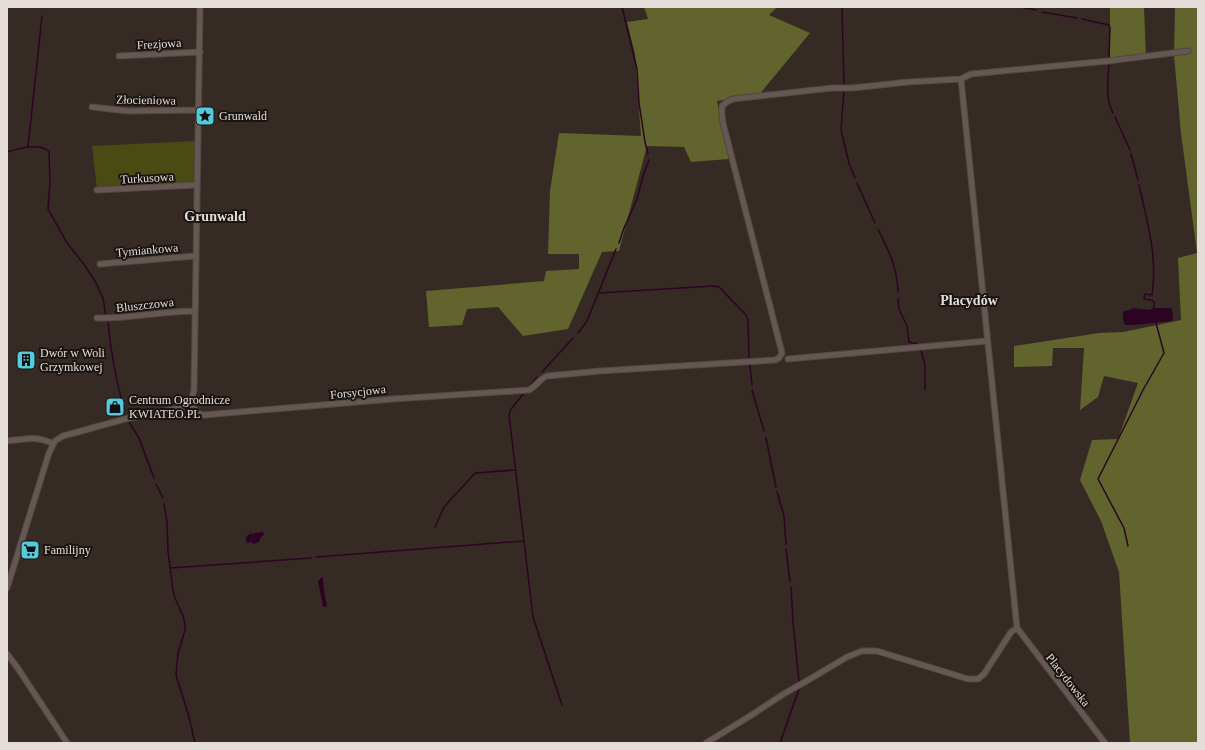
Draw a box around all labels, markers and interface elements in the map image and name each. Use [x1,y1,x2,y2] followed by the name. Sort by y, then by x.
[136,36,182,52] street label: Frezjowa
[116,92,177,108] street label: Złocieniowa
[194,105,216,127] place icon: Grunwald
[219,109,267,123] place label: Grunwald
[120,170,175,186] street label: Turkusowa
[184,209,246,224] district label: Grunwald
[115,240,179,260] street label: Tymiankowa
[940,293,999,308] district label: Placydów
[115,295,175,315] street label: Bluszczowa
[40,346,105,374] place label: Dwór w Woli Grzymkowej
[15,349,37,371] building icon: Dwór w Woli Grzymkowej
[329,382,387,402] street label: Forsycjowa
[129,393,230,421] place label: Centrum Ogrodnicze KWIATEO.PL
[104,396,126,418] shop icon: Centrum Ogrodnicze KWIATEO.PL
[19,539,41,561] supermarket icon: Familijny
[44,543,91,557] place label: Familijny
[1043,651,1093,710] street label: Placydowska

